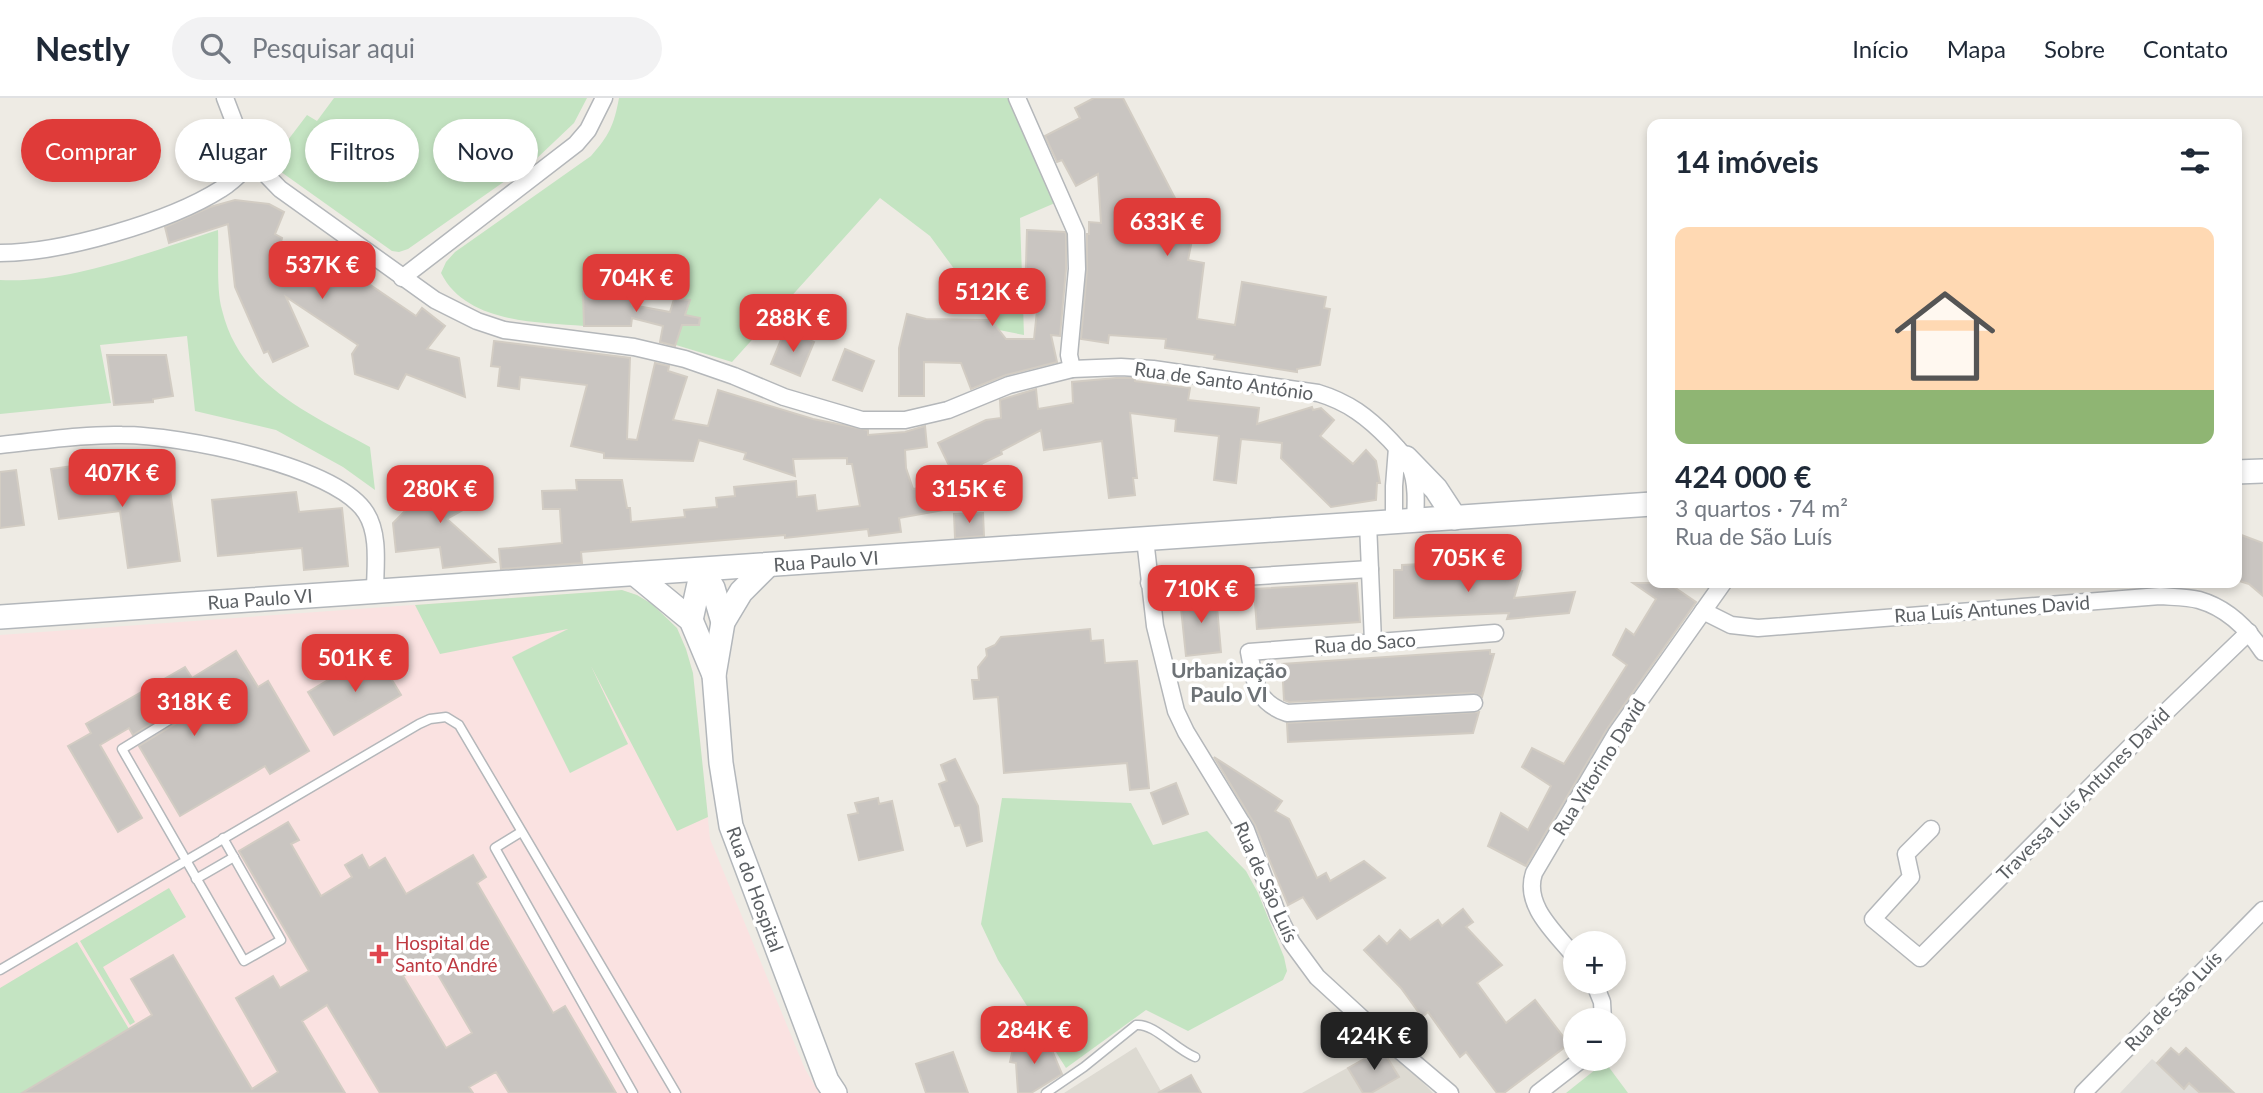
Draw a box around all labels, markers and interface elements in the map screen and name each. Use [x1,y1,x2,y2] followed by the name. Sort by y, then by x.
[172,17,662,80] search box
[35,28,130,68] text: Nestly
[196,29,234,67] icon: search
[252,32,415,64] text: Pesquisar aqui
[1852,34,1909,63] text: Início
[1947,34,2006,63] text: Mapa
[2044,34,2105,63] text: Sobre
[2143,34,2228,63] text: Contato
[21,119,161,182] chip: Comprar
[175,119,291,182] chip: Alugar
[305,119,419,182] chip: Filtros
[433,119,538,182] chip: Novo
[2176,142,2214,180] icon: filters
[1675,143,1819,179] text: 14 imóveis
[1110,198,1224,258] pin: 633K €
[1130,207,1204,235] text: 633K €
[265,242,379,301] pin: 537K €
[285,250,359,278] text: 537K €
[579,254,693,314] pin: 704K €
[599,263,673,291] text: 704K €
[935,268,1049,328] pin: 512K €
[1882,273,2008,399] icon: home
[955,277,1029,305] text: 512K €
[736,294,850,354] pin: 288K €
[756,303,830,331] text: 288K €
[1133,357,1315,404] street label: Rua de Santo António
[65,450,179,509] pin: 407K €
[85,458,159,486] text: 407K €
[1675,458,1811,494] text: 424 000 €
[383,466,497,525] pin: 280K €
[912,466,1026,525] pin: 315K €
[403,474,477,502] text: 280K €
[932,474,1006,502] text: 315K €
[1675,494,1848,522] text: 3 quartos · 74 m²
[1675,522,1832,550] text: Rua de São Luís
[1411,534,1525,594] pin: 705K €
[1431,543,1505,571] text: 705K €
[773,545,879,576] street label: Rua Paulo VI
[1144,566,1258,625] pin: 710K €
[1164,574,1238,602] text: 710K €
[207,583,313,614] street label: Rua Paulo VI
[1893,590,2091,627] street label: Rua Luís Antunes David
[1313,627,1417,658] street label: Rua do Saco
[298,634,412,694] pin: 501K €
[318,643,392,671] text: 501K €
[1171,657,1287,706] district label: Urbanização Paulo VI
[137,678,251,738] pin: 318K €
[157,687,231,715] text: 318K €
[1547,694,1650,839] street label: Rua Vitorino David
[1991,702,2174,885] street label: Travessa Luís Antunes David
[1230,818,1303,946] street label: Rua de São Luís
[722,823,789,955] street label: Rua do Hospital
[395,931,497,976] place label: Hospital de Santo André
[1563,931,1626,1071] map controls
[1563,931,1626,994] button: +
[369,944,389,964] marker: Hospital de Santo André
[2119,946,2226,1055] street label: Rua de São Luís
[977,1006,1091,1066] pin: 284K €
[1563,1008,1626,1071] button: −
[1317,1012,1431,1072] pin: 424K €
[997,1015,1071,1043] text: 284K €
[1337,1021,1411,1049] text: 424K €

